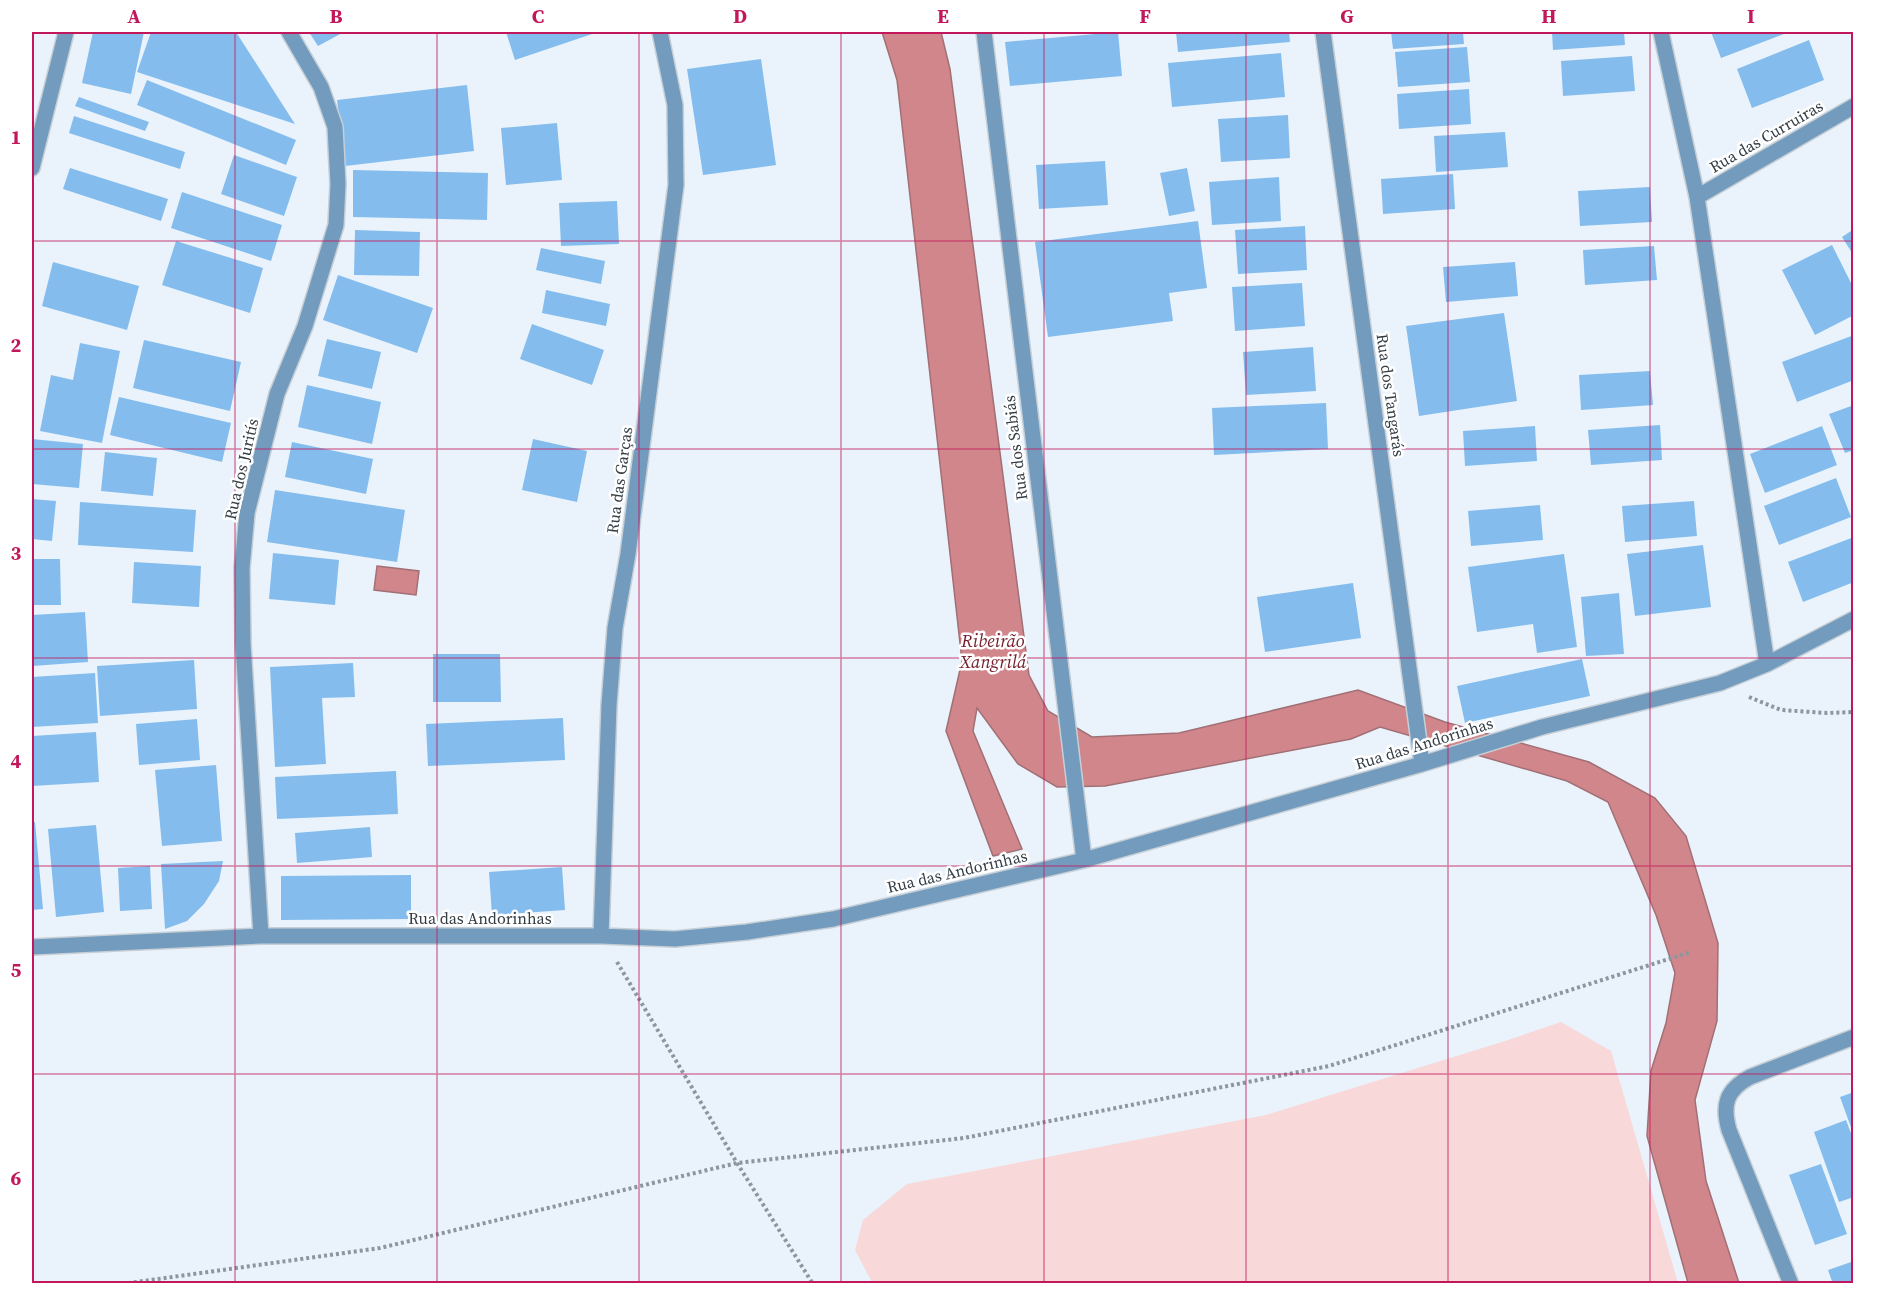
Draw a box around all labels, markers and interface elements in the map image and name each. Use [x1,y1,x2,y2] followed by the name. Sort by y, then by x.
[127,2,141,30] text: A
[329,2,343,30] text: B
[532,2,544,30] text: C
[733,2,747,30] text: D
[937,2,949,30] text: E
[1139,2,1151,30] text: F
[1340,2,1354,30] text: G
[1541,2,1557,30] text: H
[1747,2,1755,30] text: I
[1705,95,1827,177] street label: Rua das Curruiras
[11,123,21,151] text: 1
[11,331,22,359] text: 2
[1371,332,1411,458] street label: Rua dos Tangarás
[998,394,1032,502] street label: Rua dos Sabiás
[219,416,263,522] street label: Rua dos Juritís
[601,425,637,535] street label: Rua das Garças
[11,539,22,567] text: 3
[959,628,1027,674] water label: Ribeirão Xangrilá
[1352,712,1496,774] street label: Rua das Andorinhas
[11,747,22,775] text: 4
[885,844,1029,898] street label: Rua das Andorinhas
[408,907,552,929] street label: Rua das Andorinhas
[11,956,22,984] text: 5
[11,1164,22,1192] text: 6

